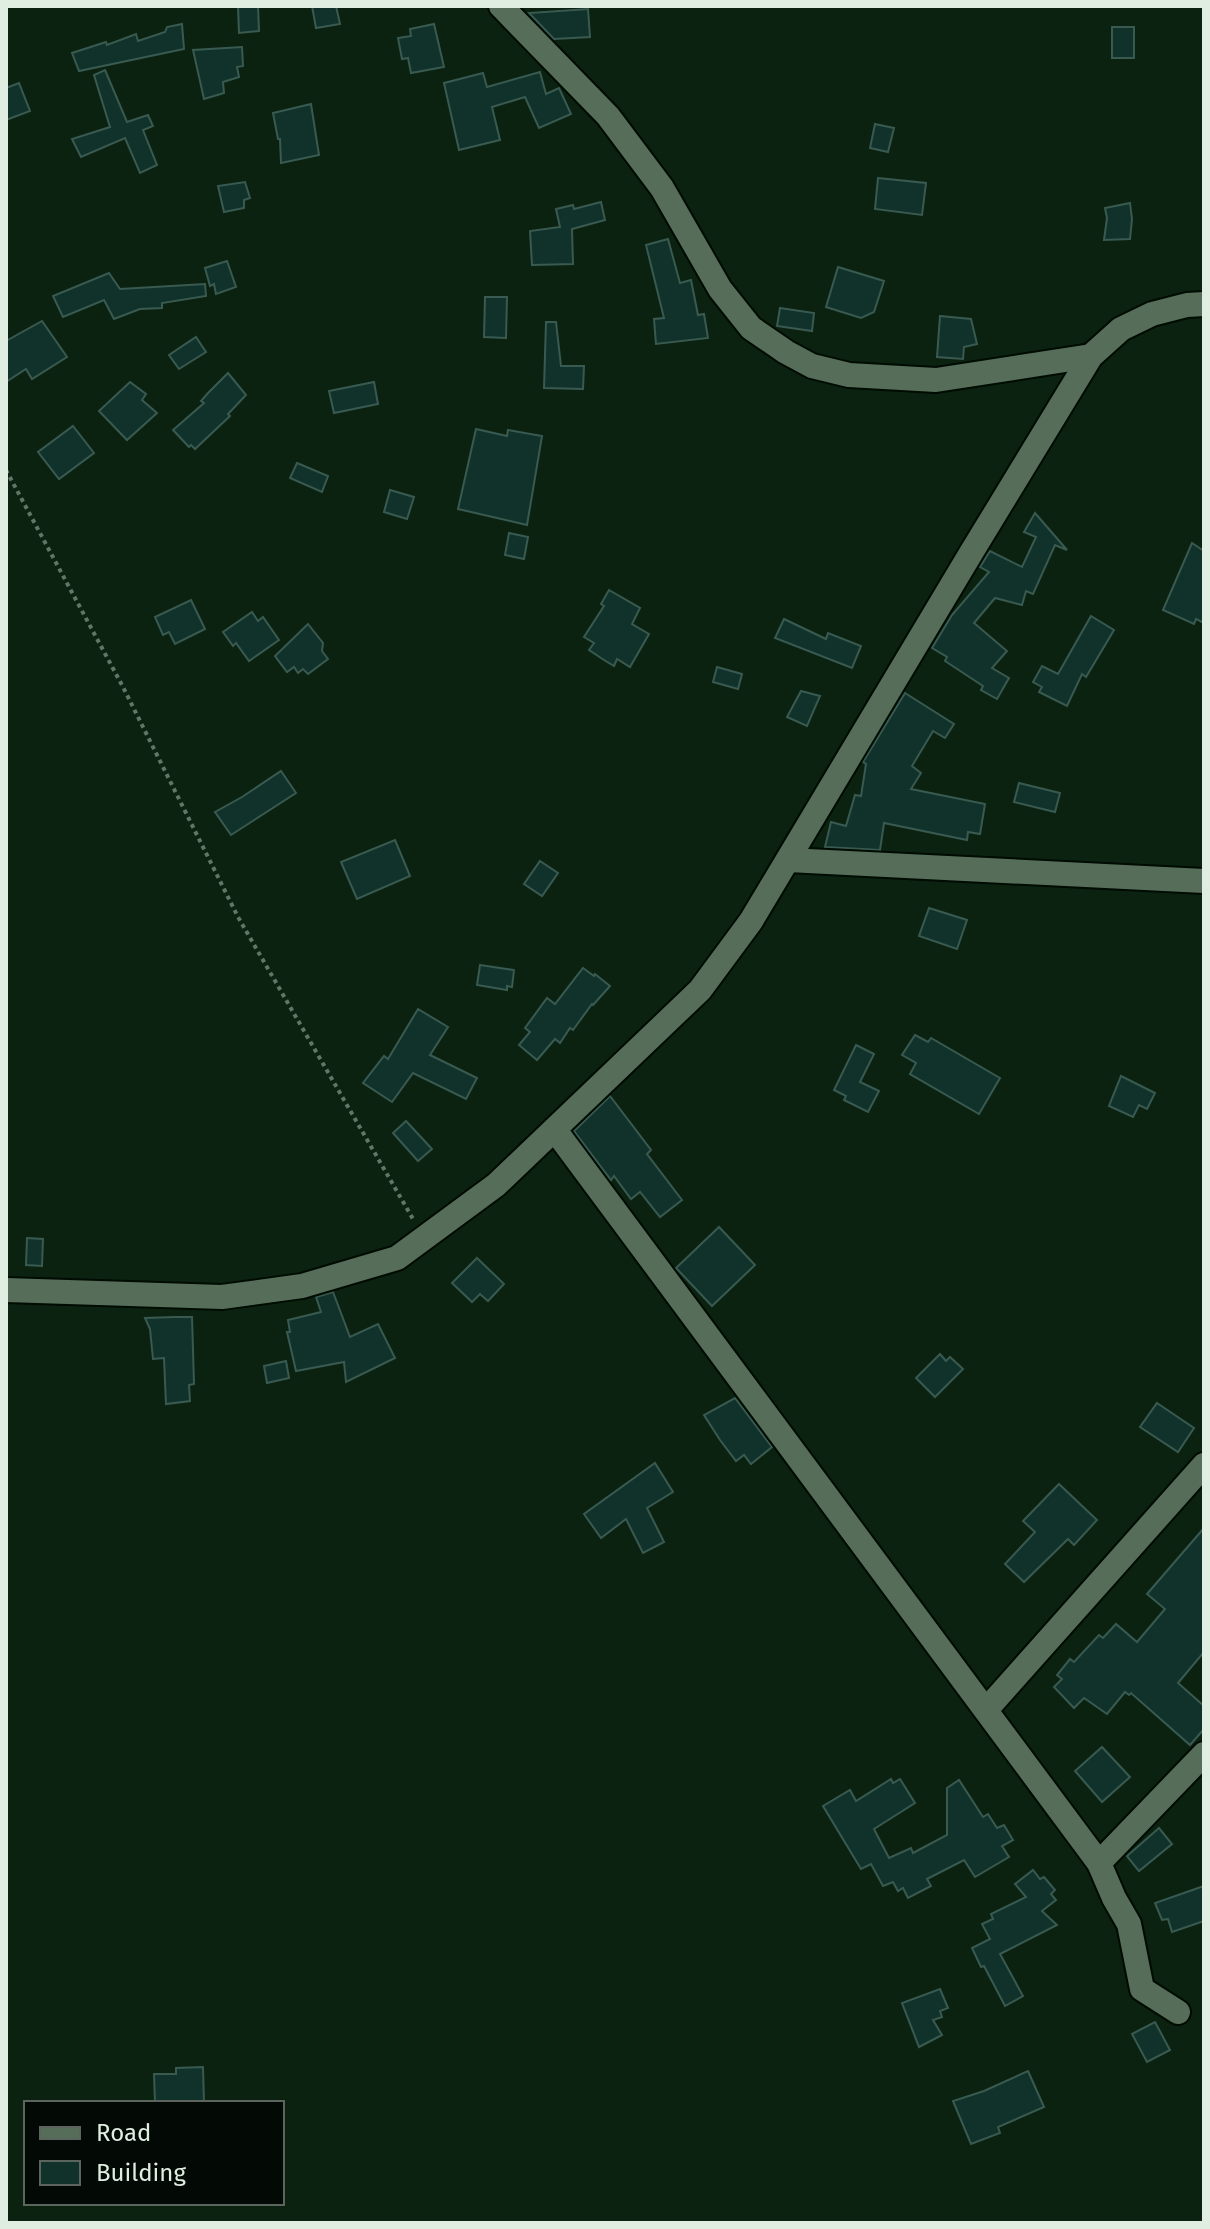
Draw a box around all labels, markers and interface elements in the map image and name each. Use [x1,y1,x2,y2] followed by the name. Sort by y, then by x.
[24,2101,284,2205] legend
[96,2119,151,2147] text: Road
[96,2159,186,2187] text: Building

